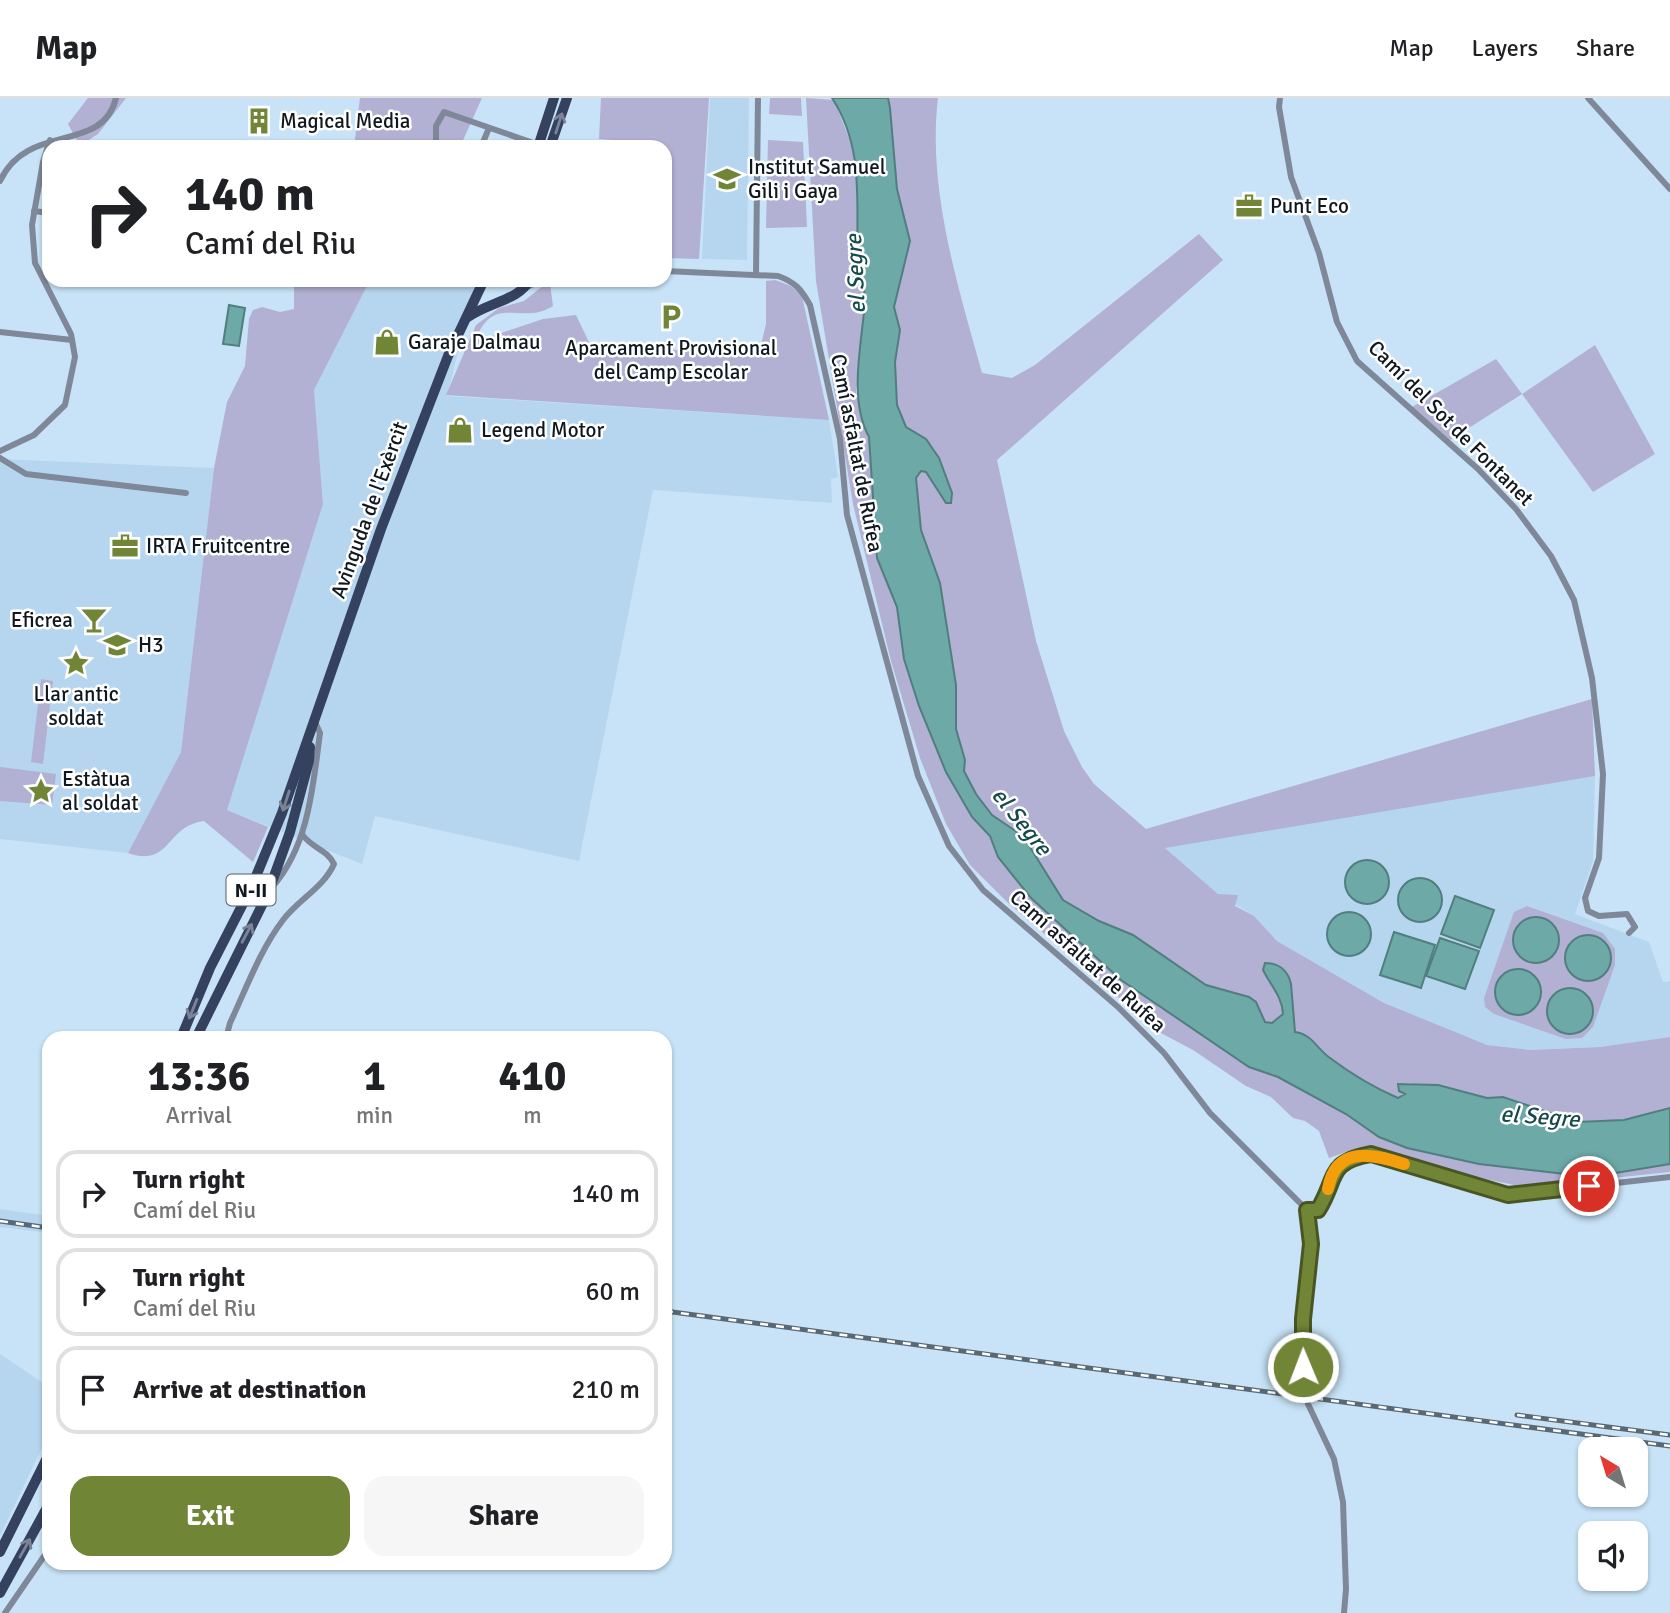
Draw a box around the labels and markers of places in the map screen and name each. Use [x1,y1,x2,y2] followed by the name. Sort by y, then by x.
[244,106,274,136] building icon: Magical Media
[280,108,410,134] place label: Magical Media
[748,154,886,204] place label: Institut Samuel Gili i Gaya
[712,164,742,194] school or university icon: Institut Samuel Gili i Gaya
[1234,191,1264,221] office icon: Punt Eco
[1270,193,1349,219] place label: Punt Eco
[656,302,686,332] parking icon: Aparcament Provisional del Camp Escolar
[372,327,402,357] shop icon: Garaje Dalmau
[408,329,540,355] place label: Garaje Dalmau
[565,335,777,385] place label: Aparcament Provisional del Camp Escolar
[445,415,475,445] shop icon: Legend Motor
[481,417,604,443] place label: Legend Motor
[110,531,140,561] office icon: IRTA Fruitcentre
[146,533,290,559] place label: IRTA Fruitcentre
[79,605,109,635] bar icon: Eficrea
[11,607,73,633] place label: Eficrea
[102,630,132,660] school or university icon: H3
[138,632,164,658] place label: H3
[61,648,91,678] place icon: Llar antic soldat
[33,681,119,731] place label: Llar antic soldat
[62,766,138,816] place label: Estàtua al soldat
[26,776,56,806] place icon: Estàtua al soldat
[1559,1156,1619,1216] pin

